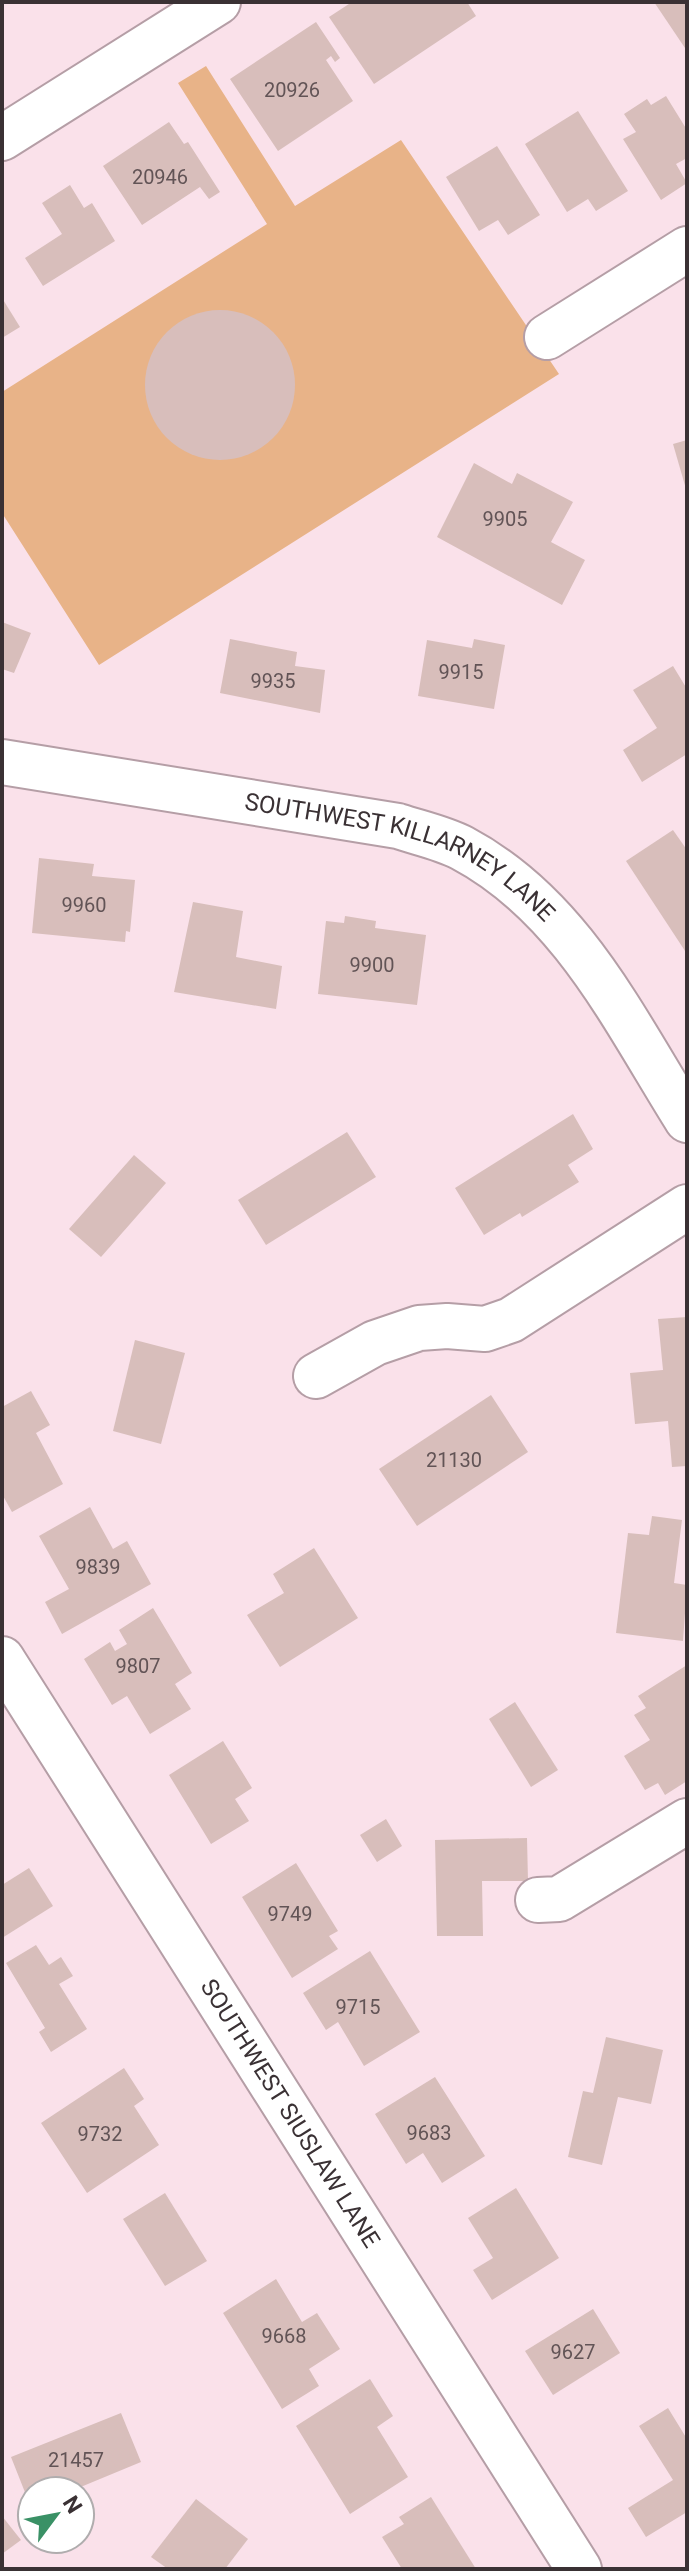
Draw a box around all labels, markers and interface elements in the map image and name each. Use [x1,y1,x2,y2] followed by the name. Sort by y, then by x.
[264,78,320,102] house number: 20926
[132,165,188,189] house number: 20946
[483,507,527,531] house number: 9905
[439,660,483,684] house number: 9915
[251,669,295,693] house number: 9935
[243,787,561,927] street label: SOUTHWEST KILLARNEY LANE
[62,893,106,917] house number: 9960
[350,953,394,977] house number: 9900
[426,1448,482,1472] house number: 21130
[76,1555,120,1579] house number: 9839
[116,1654,160,1678] house number: 9807
[268,1902,312,1926] house number: 9749
[195,1974,386,2253] street label: SOUTHWEST SIUSLAW LANE
[336,1995,380,2019] house number: 9715
[407,2121,451,2145] house number: 9683
[78,2122,122,2146] house number: 9732
[262,2324,306,2348] house number: 9668
[551,2340,595,2364] house number: 9627
[48,2448,104,2472] house number: 21457
[16,2475,96,2555] north arrow
[58,2491,87,2518] text: N

